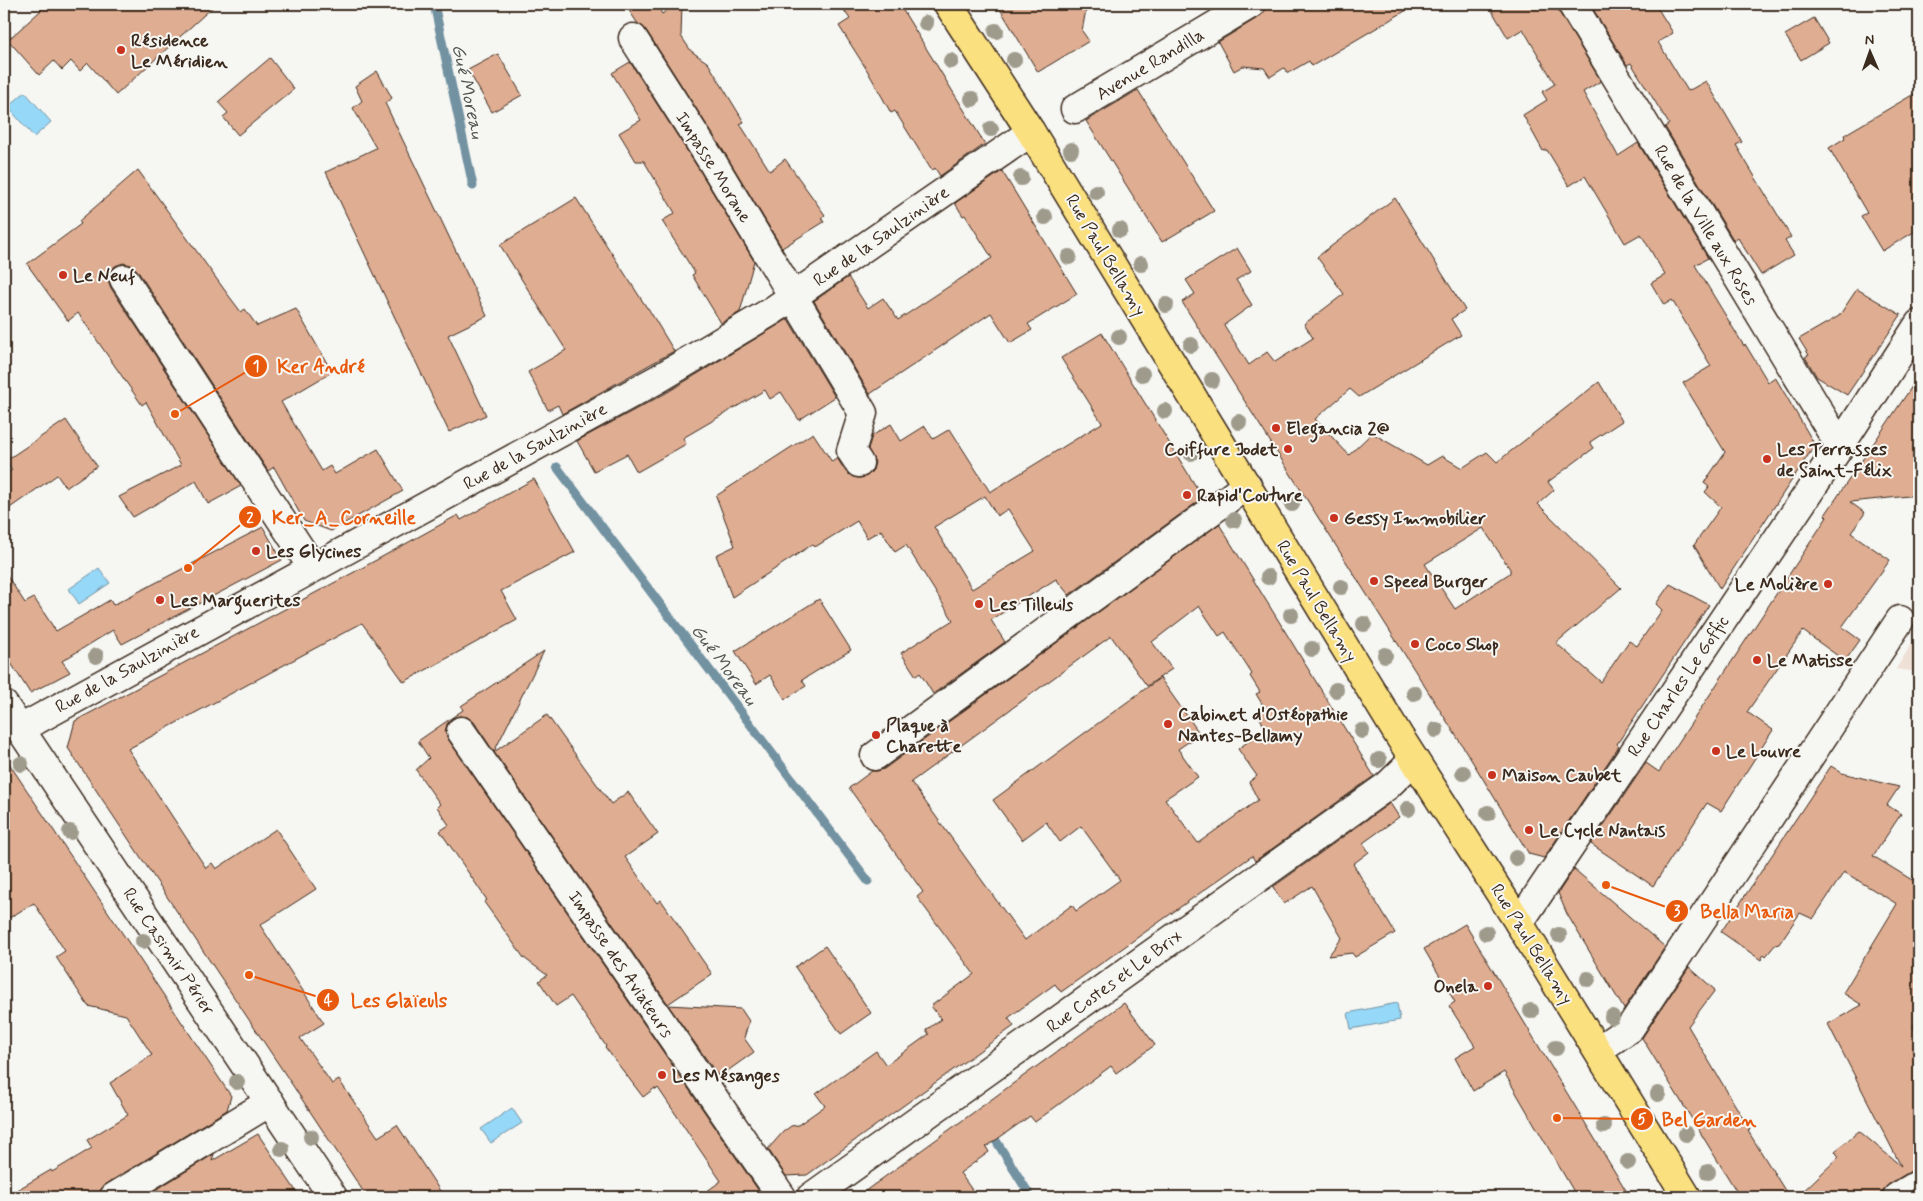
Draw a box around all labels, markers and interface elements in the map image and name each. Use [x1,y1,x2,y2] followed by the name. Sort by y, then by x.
[1092,23,1209,107] street label: Avenue Randilla
[1846,28,1896,78] north arrow
[131,29,228,74] place label: Résidence Le Méridien
[1865,31,1875,49] text: N
[445,42,490,142] water label: Gué Moreau
[115,44,127,56] marker: Résidence Le Méridien
[669,107,757,228] street label: Impasse Morane
[1648,141,1763,310] street label: Rue de la Ville aux Roses
[809,181,954,293] street label: Rue de la Saulzinière
[1059,190,1151,321] street label: Rue Paul Bellamy
[73,264,135,288] place label: Le Neuf
[57,269,69,281] marker: Le Neuf
[244,349,373,383] callout: Ker André
[277,355,365,380] text: Ker André
[253,357,259,377] text: 1
[459,397,612,496] street label: Rue de la Saulzinière
[1286,417,1389,443] place label: Elegancia 2@
[1270,422,1282,434] marker: Elegancia 2@
[1164,438,1278,462] place label: Coiffure Jodet
[1777,438,1892,483] place label: Les Terrasses de Saint-Félix
[1282,443,1294,455] marker: Coiffure Jodet
[1761,453,1773,465] marker: Les Terrasses de Saint-Félix
[1197,484,1303,508] place label: Rapid'Couture
[1181,489,1193,501] marker: Rapid'Couture
[237,500,426,534] callout: Ker_A_Corneille
[272,506,417,531] text: Ker_A_Corneille
[1344,507,1486,531] place label: Gessy Immobilier
[246,509,254,529] text: 2
[1328,512,1340,524] marker: Gessy Immobilier
[1270,536,1362,667] street label: Rue Paul Bellamy
[266,540,361,564] place label: Les Glycines
[250,545,262,557] marker: Les Glycines
[1384,570,1488,596] place label: Speed Burger
[1735,573,1818,597] place label: Le Molière
[1368,575,1380,587] marker: Speed Burger
[1822,578,1834,590] marker: Le Molière
[170,589,300,615] place label: Les Marguerites
[989,593,1073,617] place label: Les Tilleuls
[154,594,166,606] marker: Les Marguerites
[973,598,985,610] marker: Les Tilleuls
[1622,611,1735,762] street label: Rue Charles Le Goffic
[685,619,763,712] water label: Gué Moreau
[51,620,204,719] street label: Rue de la Saulzinière
[1425,633,1499,657] place label: Coco Shop
[1409,638,1421,650] marker: Coco Shop
[1767,649,1853,673] place label: Le Matisse
[1751,654,1763,666] marker: Le Matisse
[1178,703,1348,748] place label: Cabinet d'Ostéopathie Nantes-Bellamy
[886,714,961,759] place label: Plaque à Charette
[1162,718,1174,730] marker: Cabinet d'Ostéopathie Nantes-Bellamy
[870,729,882,741] marker: Plaque à Charette
[1726,740,1801,764] place label: Le Louvre
[1710,745,1722,757] marker: Le Louvre
[1502,764,1622,788] place label: Maison Caubet
[1486,769,1498,781] marker: Maison Caubet
[1539,819,1665,843] place label: Le Cycle Nantais
[1523,824,1535,836] marker: Le Cycle Nantais
[1484,880,1578,1010] street label: Rue Paul Bellamy
[117,883,220,1020] street label: Rue Casimir Périer
[562,886,678,1043] street label: Impasse des Aviateurs
[1665,894,1804,928] callout: Bella Maria
[1700,900,1794,925] text: Bella Maria
[1674,902,1681,922] text: 3
[1042,924,1187,1039] street label: Rue Costes et Le Brix
[1433,975,1479,999] place label: Onela
[1482,980,1494,992] marker: Onela
[316,983,457,1017] callout: Les Glaïeuls
[351,989,448,1014] text: Les Glaïeuls
[324,991,333,1011] text: 4
[672,1064,780,1090] place label: Les Mésanges
[656,1069,668,1081] marker: Les Mésanges
[1630,1102,1763,1136] callout: Bel Garden
[1662,1108,1756,1133] text: Bel Garden
[1637,1110,1647,1130] text: 5

